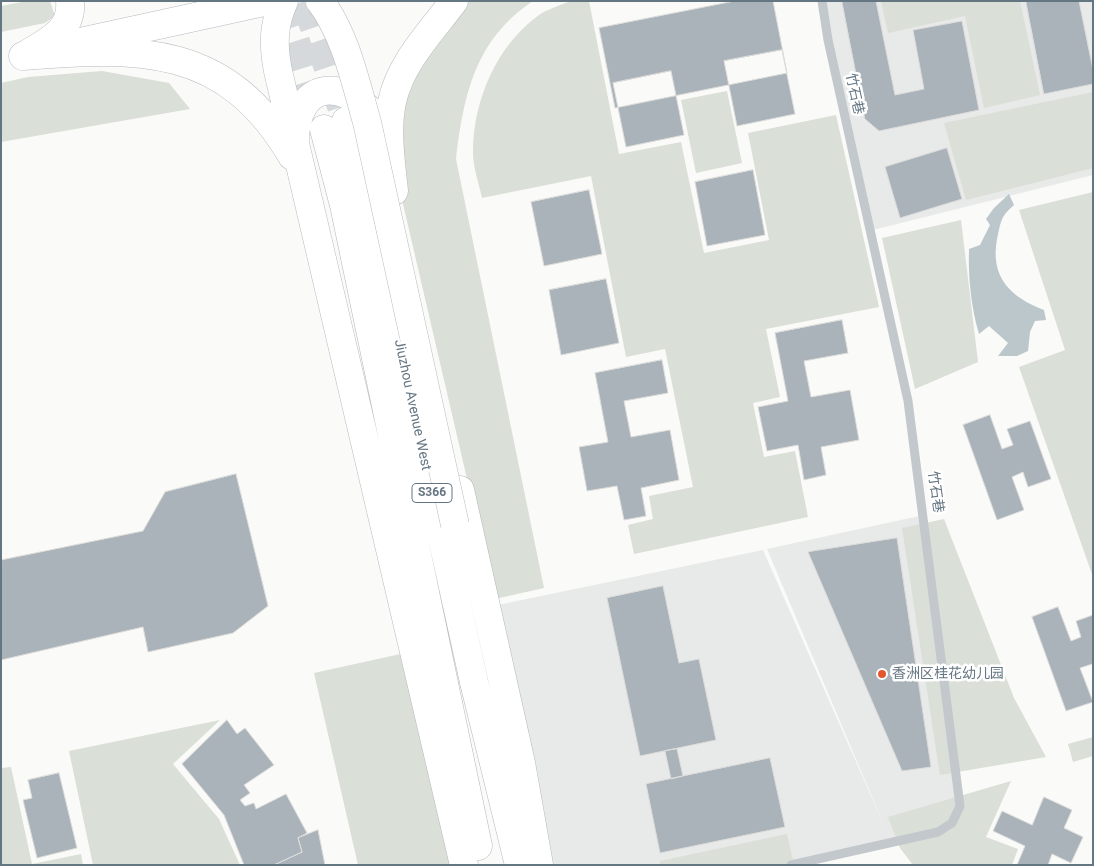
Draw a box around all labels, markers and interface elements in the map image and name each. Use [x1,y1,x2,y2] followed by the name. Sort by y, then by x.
[841,72,867,116] street label: 竹石巷
[390,338,434,472] street label: Jiuzhou Avenue West
[924,470,946,514] street label: 竹石巷
[412,483,452,502] road number: S366
[892,666,1004,682] place label: 香洲区桂花幼儿园
[876,668,888,680] marker: 香洲区桂花幼儿园

